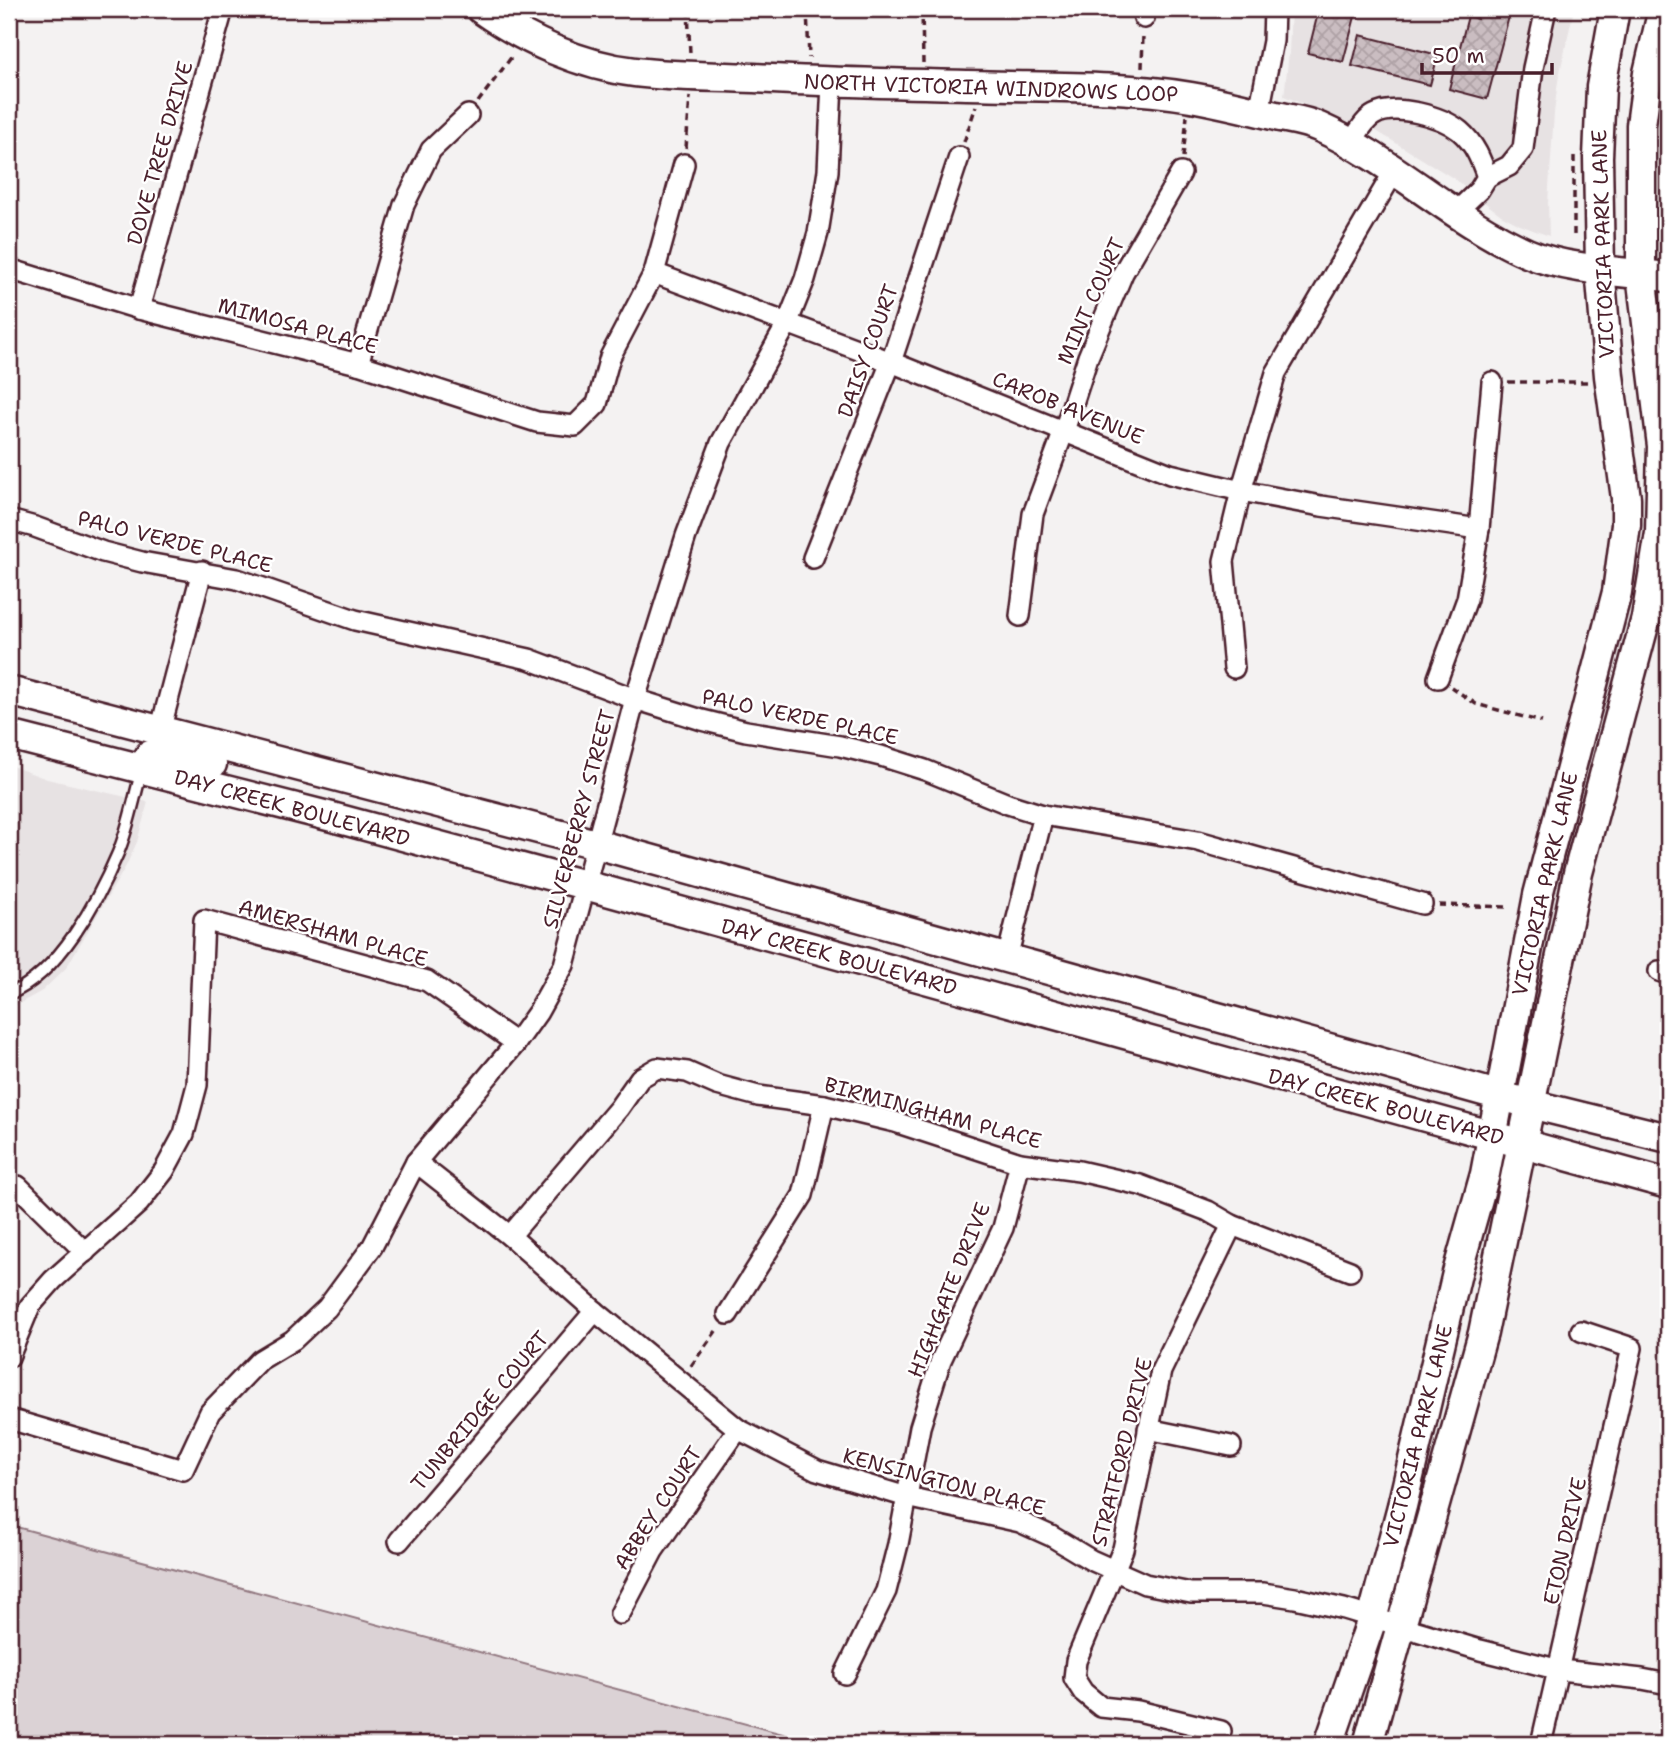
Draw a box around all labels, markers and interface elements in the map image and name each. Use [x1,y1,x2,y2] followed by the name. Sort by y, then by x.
[1422,32,1551,76] scale bar
[1432,42,1485,70] text: 50 m
[120,58,200,248] street label: DOVE TREE DRIVE
[803,67,1179,109] street label: NORTH VICTORIA WINDROWS LOOP
[1585,129,1621,359] street label: VICTORIA PARK LANE
[1051,233,1131,369] street label: MINT COURT
[831,280,905,422] street label: DAISY COURT
[215,291,381,361] street label: MIMOSA PLACE
[988,365,1148,451] street label: CAROB AVENUE
[75,504,275,580] street label: PALO VERDE PLACE
[699,683,901,751] street label: PALO VERDE PLACE
[536,706,622,932] street label: SILVERBERRY STREET
[171,763,413,853] street label: DAY CREEK BOULEVARD
[1506,769,1584,999] street label: VICTORIA PARK LANE
[235,893,431,973] street label: AMERSHAM PLACE
[718,912,960,1002] street label: DAY CREEK BOULEVARD
[1265,1062,1507,1152] street label: DAY CREEK BOULEVARD
[821,1071,1045,1155] street label: BIRMINGHAM PLACE
[901,1198,997,1382] street label: HIGHGATE DRIVE
[1377,1321,1459,1551] street label: VICTORIA PARK LANE
[405,1325,555,1497] street label: TUNBRIDGE COURT
[1085,1355,1159,1549] street label: STRATFORD DRIVE
[608,1441,709,1575] street label: ABBEY COURT
[840,1441,1048,1523] street label: KENSINGTON PLACE
[1537,1475,1593,1607] street label: ETON DRIVE

